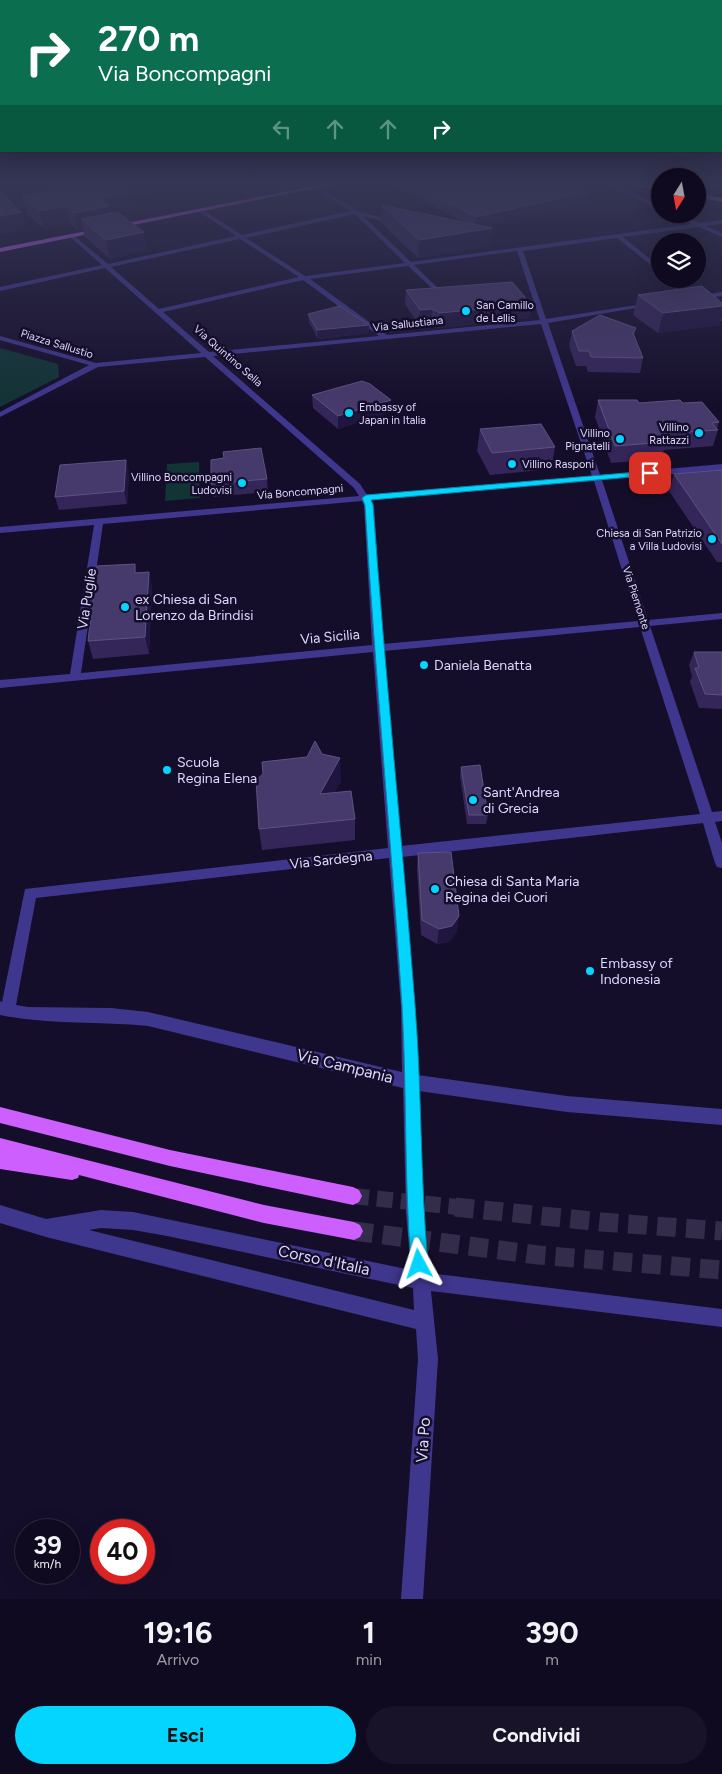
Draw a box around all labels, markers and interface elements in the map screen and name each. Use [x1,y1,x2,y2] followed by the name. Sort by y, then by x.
[98,18,199,60] text: 270 m
[15,20,80,85] icon: right
[98,60,271,87] text: Via Boncompagni
[268,115,296,143] icon: left
[321,115,349,143] icon: ahead
[374,115,402,143] icon: ahead
[427,115,455,143] icon: right
[651,168,706,222] north arrow
[651,168,706,288] map controls
[651,233,706,288] button: layers
[476,299,534,325] place label: San Camillo de Lellis
[460,305,472,317] marker: San Camillo de Lellis
[372,314,444,334] street label: Via Sallustiana
[191,323,265,389] street label: Via Quintino Sella
[19,327,95,361] street label: Piazza Sallustio
[359,401,426,427] place label: Embassy of Japan in Italia
[343,407,355,419] marker: Embassy of Japan in Italia
[649,421,689,447] place label: Villino Rattazzi
[565,427,610,453] place label: Villino Pignatelli
[693,427,705,439] marker: Villino Rattazzi
[614,433,626,445] marker: Villino Pignatelli
[629,452,671,494] pin
[506,458,518,470] marker: Villino Rasponi
[522,458,594,471] place label: Villino Rasponi
[636,459,664,487] icon: arrive
[131,471,232,497] place label: Villino Boncompagni Ludovisi
[236,477,248,489] marker: Villino Boncompagni Ludovisi
[256,482,344,502] street label: Via Boncompagni
[596,527,702,553] place label: Chiesa di San Patrizio a Villa Ludovisi
[706,533,718,545] marker: Chiesa di San Patrizio a Villa Ludovisi
[620,565,652,631] street label: Via Piemonte
[74,567,100,631] street label: Via Puglie
[135,591,253,624] place label: ex Chiesa di San Lorenzo da Brindisi
[119,601,131,613] marker: ex Chiesa di San Lorenzo da Brindisi
[300,626,360,648] street label: Via Sicilia
[434,657,532,674] place label: Daniela Benatta
[418,659,430,671] marker: Daniela Benatta
[177,754,257,787] place label: Scuola Regina Elena
[161,764,173,776] marker: Scuola Regina Elena
[483,784,560,817] place label: Sant'Andrea di Grecia
[467,794,479,806] marker: Sant'Andrea di Grecia
[289,847,373,873] street label: Via Sardegna
[445,873,579,906] place label: Chiesa di Santa Maria Regina dei Cuori
[429,883,441,895] marker: Chiesa di Santa Maria Regina dei Cuori
[600,955,674,988] place label: Embassy of Indonesia
[584,965,596,977] marker: Embassy of Indonesia
[295,1045,395,1087] street label: Via Campania
[392,1237,444,1289] position arrow
[276,1241,372,1279] street label: Corso d'Italia
[412,1417,434,1463] street label: Via Po
[90,1519,155,1584] speed limit sign: 40
[33,1530,62,1560] text: 39
[34,1557,61,1571] text: km/h
[143,1614,212,1651] text: 19:16
[362,1614,375,1651] text: 1
[525,1614,579,1651] text: 390
[156,1650,199,1669] text: Arrivo
[356,1650,382,1669] text: min
[545,1650,559,1669] text: m
[15,1706,356,1764] button: Esci
[366,1706,707,1764] button: Condividi

